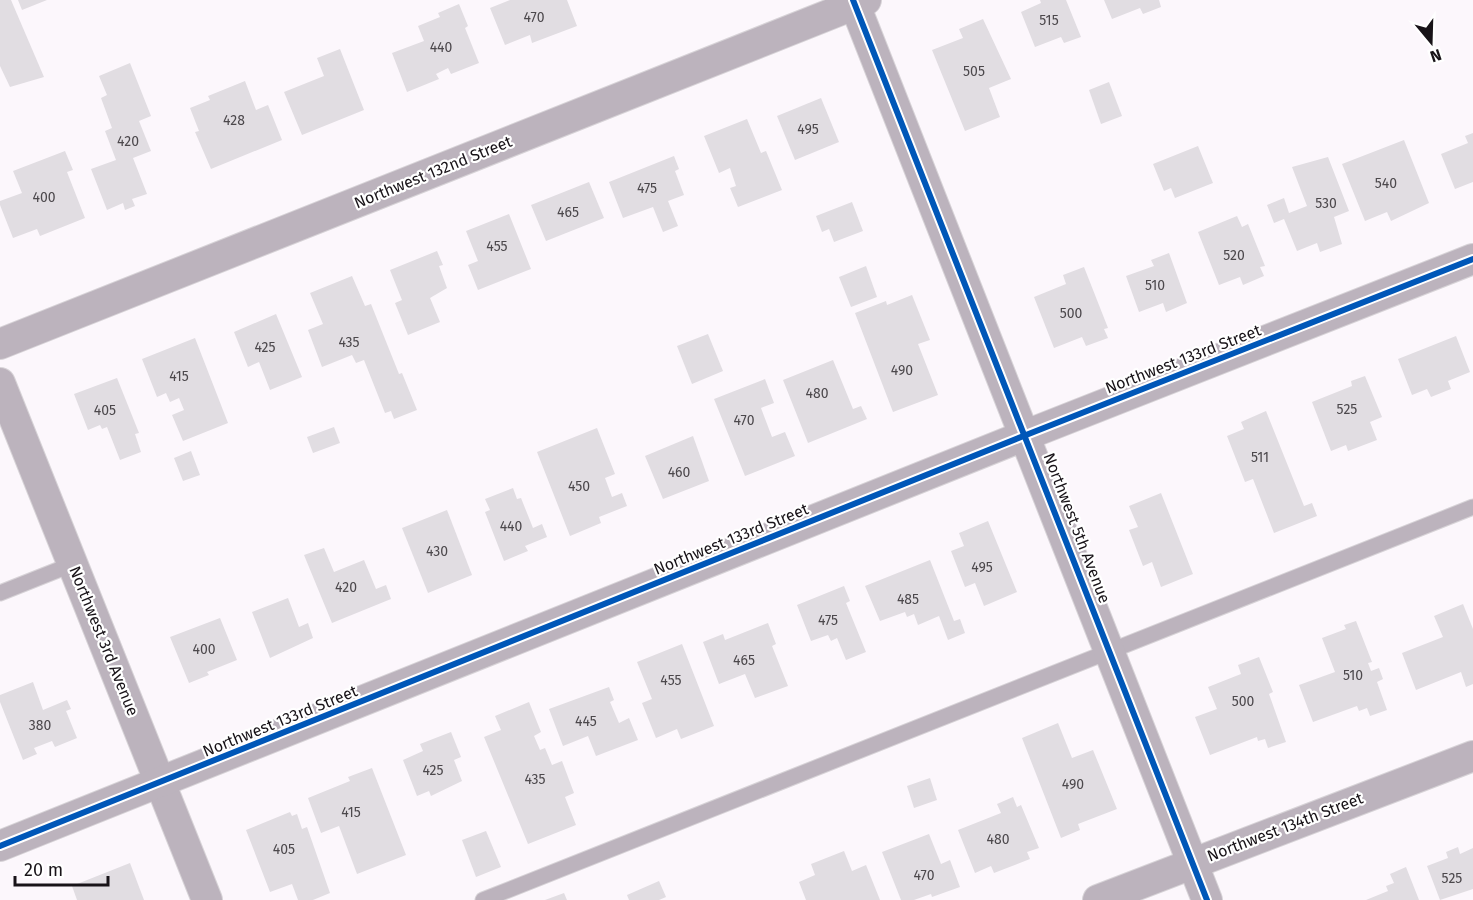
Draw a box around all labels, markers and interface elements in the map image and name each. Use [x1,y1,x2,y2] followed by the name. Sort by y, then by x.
[524,9,545,26] house number: 470
[1039,12,1059,29] house number: 515
[1401,12,1461,72] north arrow
[430,39,453,56] house number: 440
[1428,45,1444,66] text: N
[963,63,985,80] house number: 505
[223,112,245,129] house number: 428
[797,121,819,138] house number: 495
[351,132,515,212] street label: Northwest 132nd Street
[117,133,139,150] house number: 420
[1375,175,1397,192] house number: 540
[637,180,657,197] house number: 475
[32,189,56,206] house number: 400
[1315,195,1337,212] house number: 530
[557,204,579,221] house number: 465
[486,238,508,255] house number: 455
[1223,247,1245,264] house number: 520
[1145,277,1165,294] house number: 510
[1060,305,1083,322] house number: 500
[1103,320,1264,397] street label: Northwest 133rd Street
[338,334,360,351] house number: 435
[254,339,276,356] house number: 425
[891,362,913,379] house number: 490
[169,368,189,385] house number: 415
[806,385,829,402] house number: 480
[1337,401,1357,418] house number: 525
[94,402,116,419] house number: 405
[734,412,755,429] house number: 470
[1251,449,1269,466] house number: 511
[1040,450,1114,606] street label: Northwest 5th Avenue
[668,464,691,481] house number: 460
[568,478,590,495] house number: 450
[651,499,811,579] street label: Northwest 133rd Street
[500,518,523,535] house number: 440
[426,543,448,560] house number: 430
[971,559,993,576] house number: 495
[65,563,143,719] street label: Northwest 3rd Avenue
[335,579,357,596] house number: 420
[897,591,919,608] house number: 485
[818,612,838,629] house number: 475
[192,641,216,658] house number: 400
[733,652,755,669] house number: 465
[1343,667,1363,684] house number: 510
[660,672,682,689] house number: 455
[200,681,360,761] street label: Northwest 133rd Street
[1232,693,1255,710] house number: 500
[575,713,597,730] house number: 445
[29,717,51,734] house number: 380
[422,762,444,779] house number: 425
[524,771,546,788] house number: 435
[1062,776,1084,793] house number: 490
[1204,788,1366,866] street label: Northwest 134th Street
[341,804,361,821] house number: 415
[987,831,1010,848] house number: 480
[273,841,295,858] house number: 405
[15,849,108,887] scale bar
[24,859,63,881] text: 20 m
[914,867,935,884] house number: 470
[1442,870,1462,887] house number: 525

